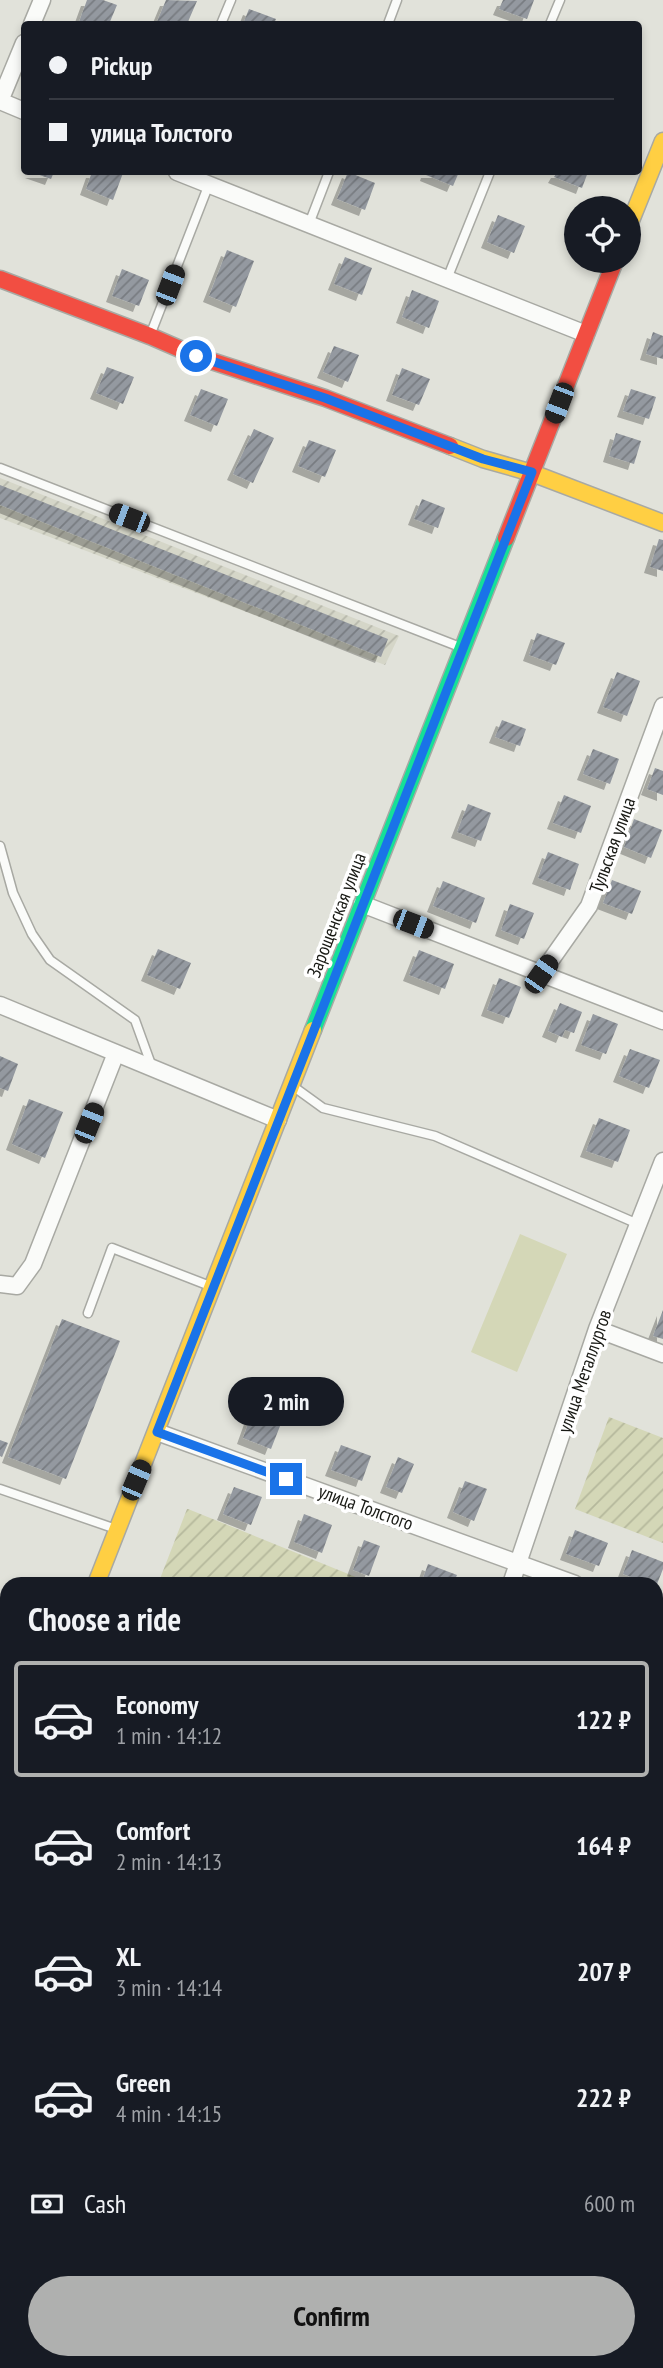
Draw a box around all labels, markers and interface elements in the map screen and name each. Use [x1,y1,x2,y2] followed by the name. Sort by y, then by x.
[91,49,152,82] text: Pickup
[91,116,233,149] text: улица Толстого
[564,196,641,273] map controls
[564,196,641,273] button: locate
[153,262,188,308] car
[180,340,212,372] route start
[542,380,577,426] car
[106,501,153,535] car
[584,794,640,896] street label: Тульская улица
[301,849,371,981] street label: Зарощенская улица
[390,907,437,941] car
[521,951,562,997] car
[72,1100,107,1146] car
[552,1306,616,1436] street label: улица Металлургов
[228,1378,344,1426] callout: 2 min
[263,1387,309,1416] text: 2 min
[119,1457,154,1503] car
[270,1463,302,1495] route end
[315,1479,417,1535] street label: улица Толстого
[28,1598,181,1640] text: Choose a ride
[32,1688,95,1751] icon: car
[116,1688,198,1721] text: Economy
[576,1703,631,1736] text: 122 ₽
[116,1721,222,1750] text: 1 min · 14:12
[32,1814,95,1877] icon: car
[116,1814,190,1847] text: Comfort
[576,1829,631,1862] text: 164 ₽
[116,1847,222,1876] text: 2 min · 14:13
[32,1940,95,2003] icon: car
[116,1940,141,1973] text: XL
[577,1955,631,1988] text: 207 ₽
[116,1973,222,2002] text: 3 min · 14:14
[32,2066,95,2129] icon: car
[116,2066,171,2099] text: Green
[576,2081,631,2114] text: 222 ₽
[116,2099,222,2128] text: 4 min · 14:15
[28,2185,66,2223] icon: cash
[84,2187,126,2220] text: Cash
[584,2189,635,2218] text: 600 m
[28,2276,635,2356] button: Confirm

